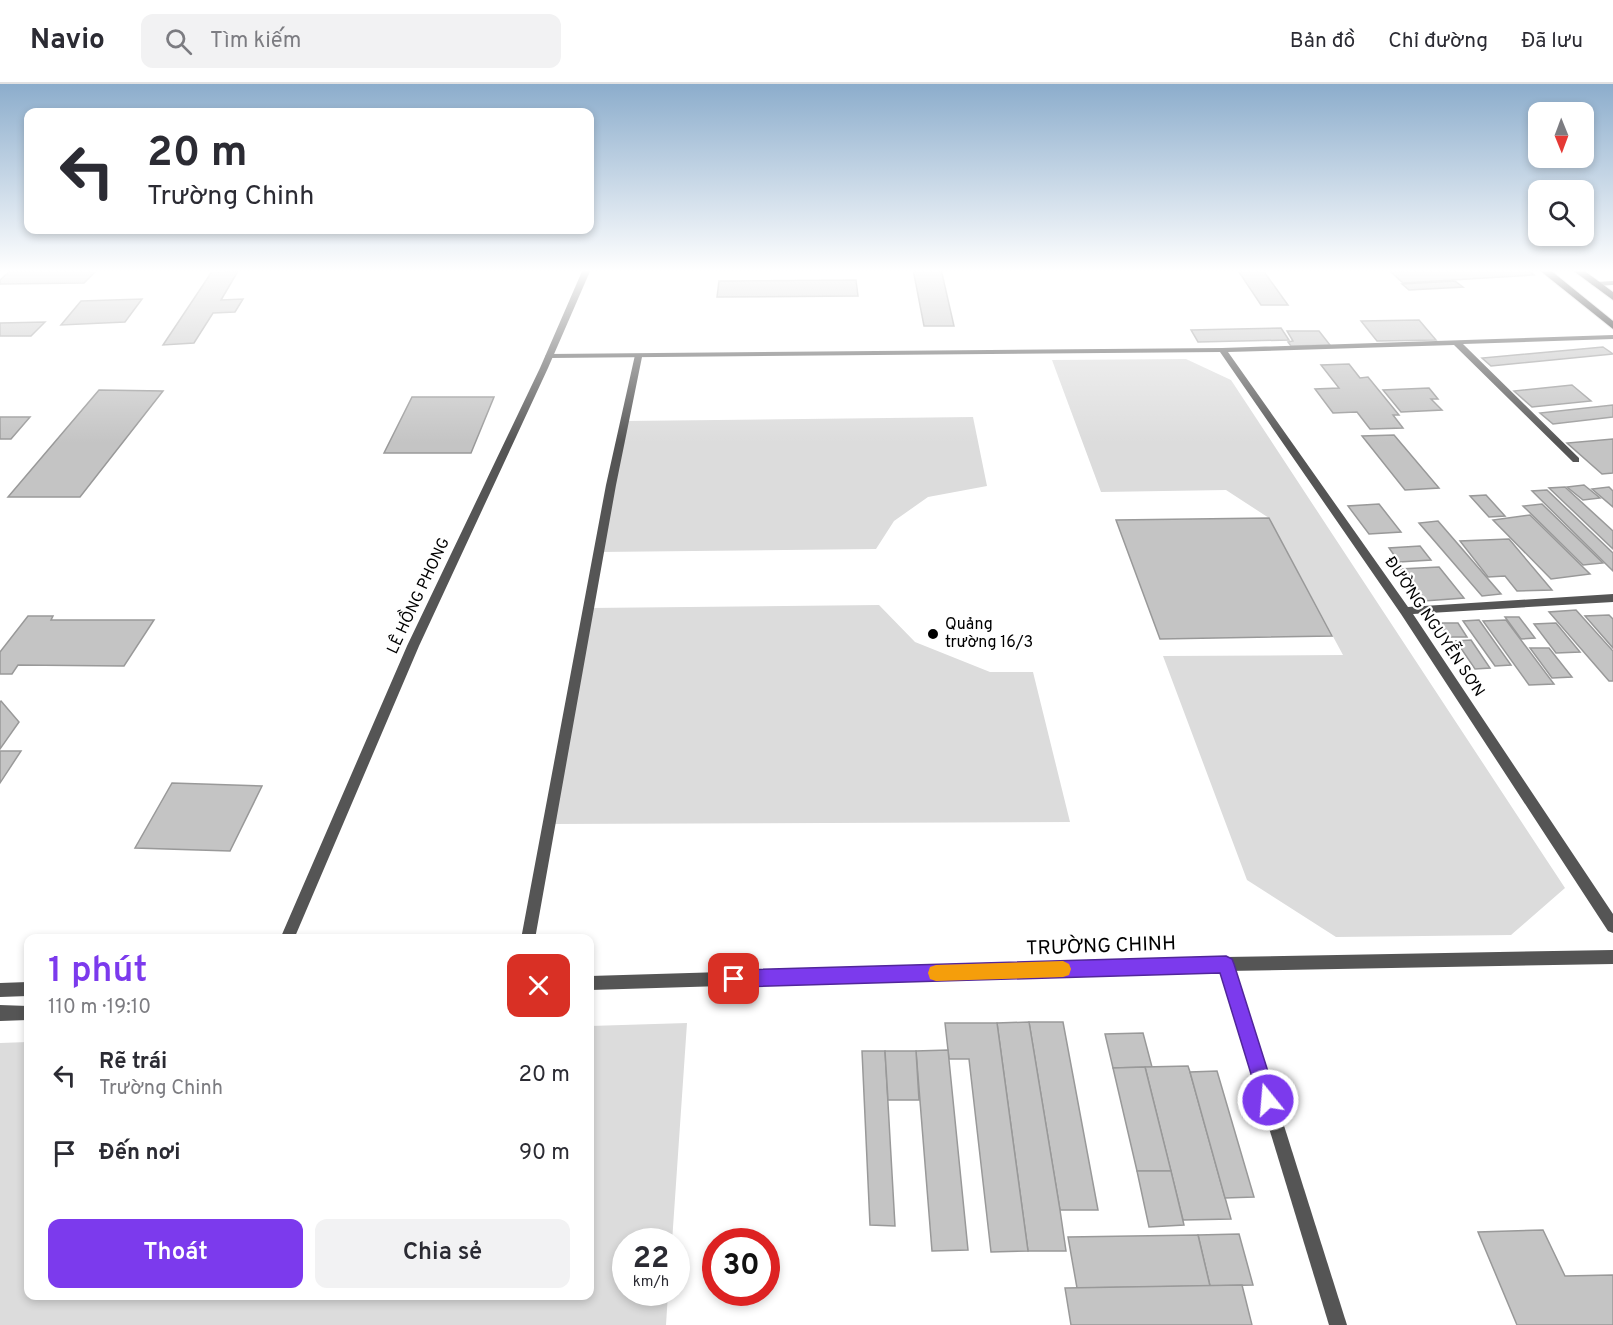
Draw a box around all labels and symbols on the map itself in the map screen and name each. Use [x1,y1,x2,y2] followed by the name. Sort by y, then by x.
[1528,102,1594,168] north arrow
[379,532,455,657] street label: LÊ HỒNG PHONG
[1380,550,1492,701] street label: ĐƯỜNG NGUYỄN SƠN
[945,615,1033,653] place label: Quảng trường 16/3
[926,627,940,641] marker: Quảng trường 16/3
[1026,929,1176,963] street label: TRƯỜNG CHINH
[708,953,759,1004] pin
[1236,1068,1300,1132] position arrow
[702,1228,780,1306] speed limit sign: 30

